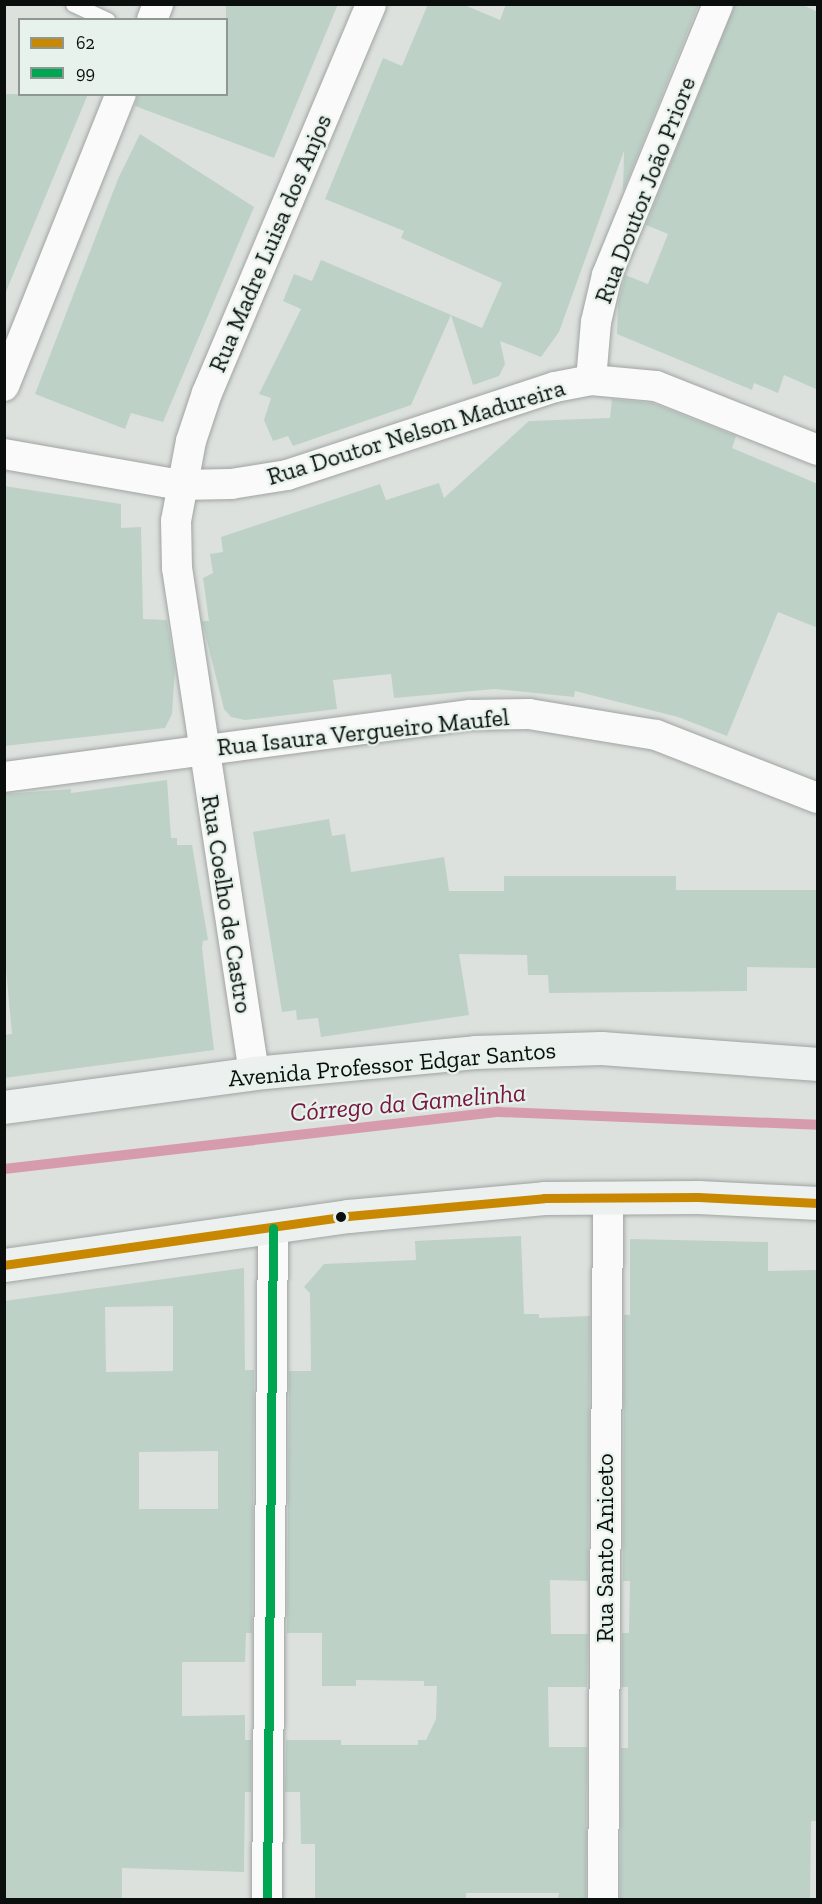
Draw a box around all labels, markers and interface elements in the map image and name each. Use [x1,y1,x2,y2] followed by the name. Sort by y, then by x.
[18,18,228,96] legend
[76,32,95,54] text: 62
[76,62,95,84] text: 99
[588,72,702,308] street label: Rua Doutor João Priore
[202,109,338,377] street label: Rua Madre Luisa dos Anjos
[263,373,569,491] street label: Rua Doutor Nelson Madureira
[215,702,511,762] street label: Rua Isaura Vergueiro Maufel
[196,793,258,1015] street label: Rua Coelho de Castro
[227,1035,557,1093] street label: Avenida Professor Edgar Santos
[289,1077,527,1129] water label: Córrego da Gamelinha
[335,1211,347,1223] unlabelled marker
[591,1453,619,1643] street label: Rua Santo Aniceto

